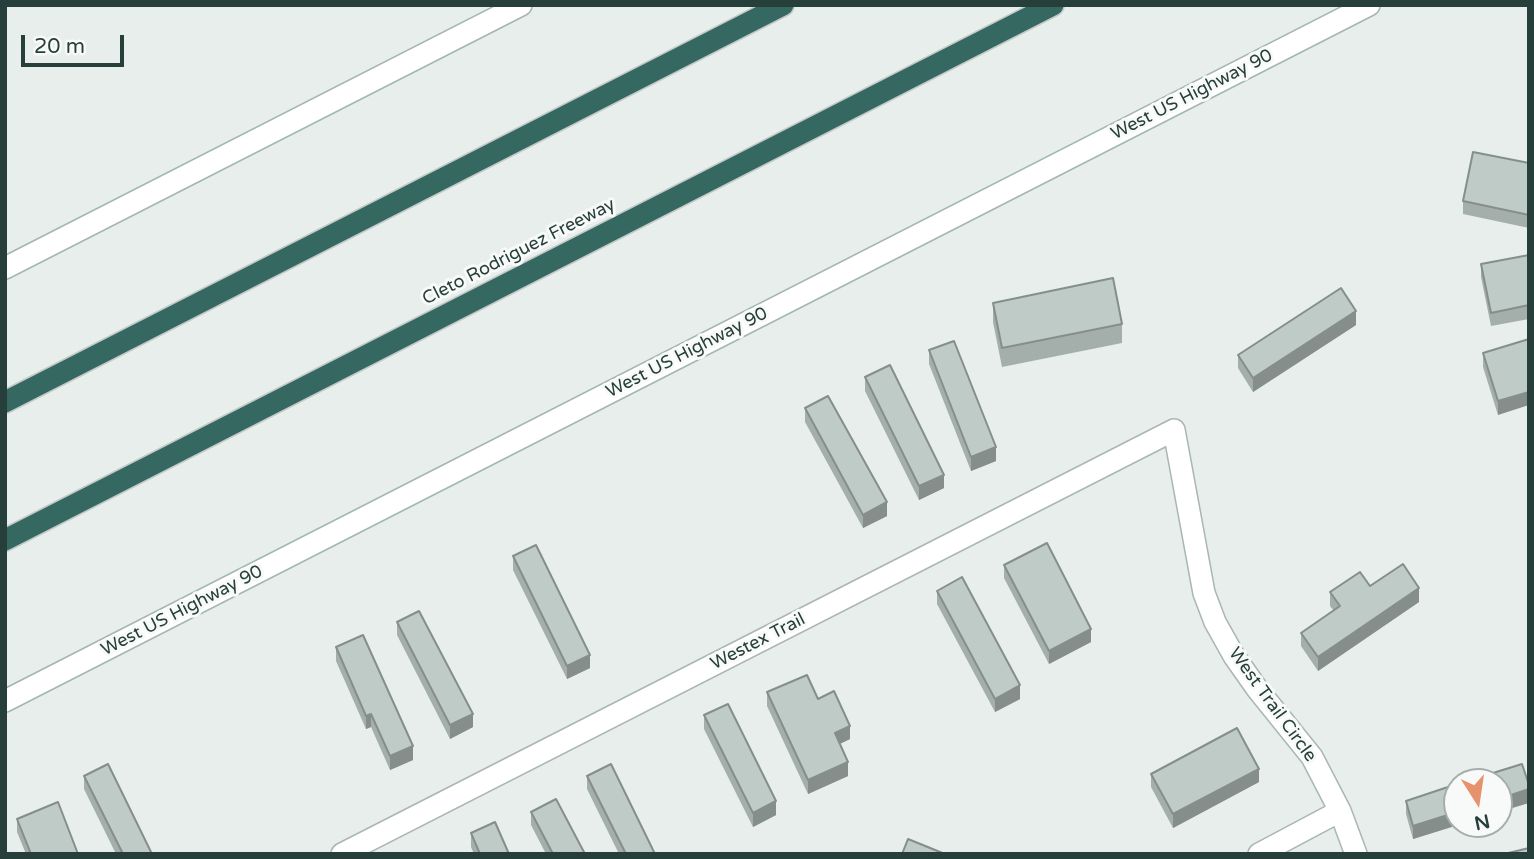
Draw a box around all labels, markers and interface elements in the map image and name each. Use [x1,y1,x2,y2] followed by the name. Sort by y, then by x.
[24,21,128,65] scale bar
[34,34,85,59] text: 20 m
[1108,45,1276,145] street label: West US Highway 90
[419,194,619,310] street label: Cleto Rodriguez Freeway
[603,303,771,403] street label: West US Highway 90
[98,561,266,661] street label: West US Highway 90
[707,609,809,675] street label: Westex Trail
[1223,644,1321,766] street label: West Trail Circle
[1443,768,1513,838] north arrow
[1472,809,1492,834] text: N

